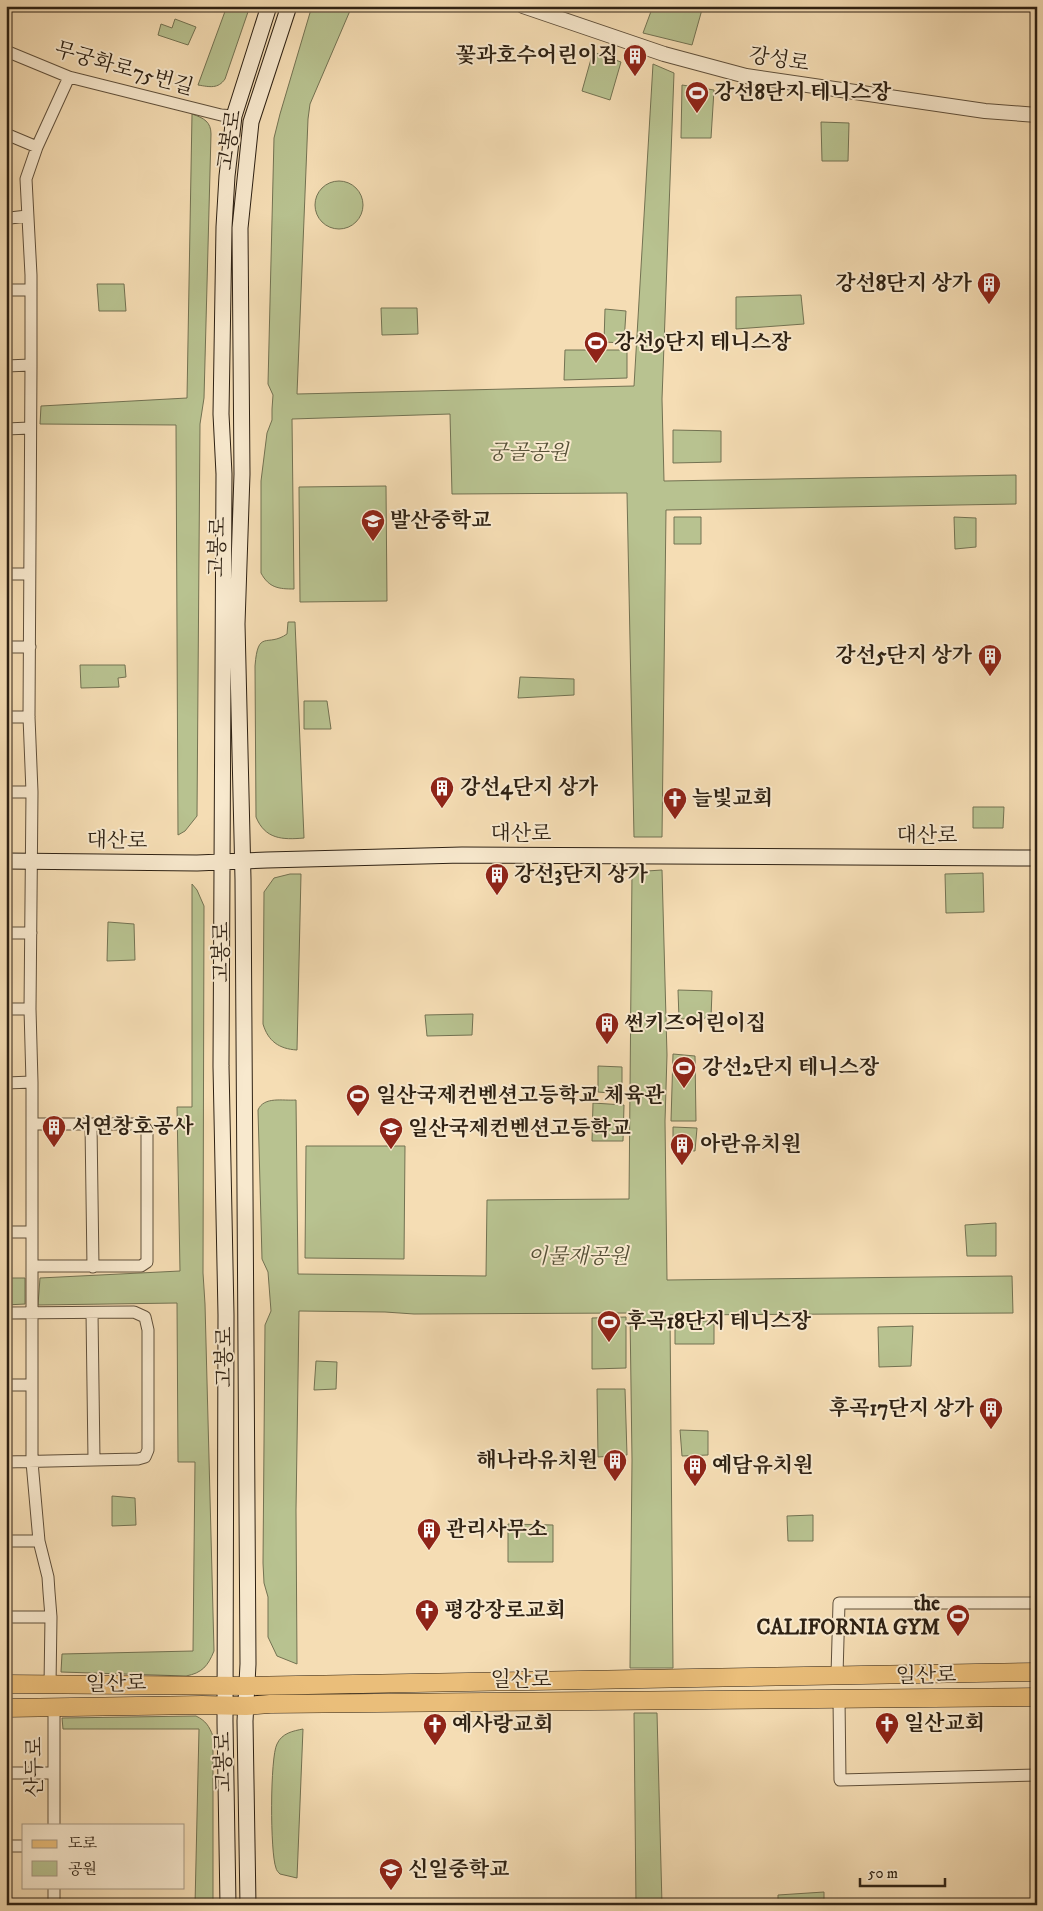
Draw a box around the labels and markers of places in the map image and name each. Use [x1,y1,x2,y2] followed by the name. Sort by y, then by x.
[456,43,618,69] place label: 꽃과호수어린이집
[622,43,648,77] building icon: 꽃과호수어린이집
[684,80,710,114] sports icon: 강선8단지 테니스장
[714,80,892,106] place label: 강선8단지 테니스장
[835,271,973,297] place label: 강선8단지 상가
[976,271,1002,305] building icon: 강선8단지 상가
[583,330,609,364] sports icon: 강선9단지 테니스장
[614,330,792,356] place label: 강선9단지 테니스장
[360,508,386,542] school or university icon: 발산중학교
[390,508,491,534] place label: 발산중학교
[835,643,973,669] place label: 강선5단지 상가
[977,643,1003,677] building icon: 강선5단지 상가
[429,775,455,809] building icon: 강선4단지 상가
[460,775,599,801] place label: 강선4단지 상가
[662,786,688,820] church icon: 늘빛교회
[692,786,773,812] place label: 늘빛교회
[484,862,510,896] building icon: 강선3단지 상가
[514,862,649,888] place label: 강선3단지 상가
[594,1011,620,1045] building icon: 썬키즈어린이집
[624,1011,766,1037] place label: 썬키즈어린이집
[671,1055,697,1089] sports icon: 강선2단지 테니스장
[702,1055,880,1081] place label: 강선2단지 테니스장
[345,1083,371,1117] sports icon: 일산국제컨벤션고등학교 체육관
[376,1083,665,1109] place label: 일산국제컨벤션고등학교 체육관
[41,1114,67,1148] building icon: 서연창호공사
[72,1114,194,1140] place label: 서연창호공사
[378,1116,404,1150] school or university icon: 일산국제컨벤션고등학교
[408,1116,631,1142] place label: 일산국제컨벤션고등학교
[669,1132,695,1166] building icon: 아란유치원
[700,1132,801,1158] place label: 아란유치원
[596,1309,622,1343] sports icon: 후곡18단지 테니스장
[626,1309,812,1335] place label: 후곡18단지 테니스장
[829,1396,975,1422] place label: 후곡17단지 상가
[978,1396,1004,1430] building icon: 후곡17단지 상가
[476,1448,598,1474] place label: 해나라유치원
[602,1448,628,1482] building icon: 해나라유치원
[682,1453,708,1487] building icon: 예담유치원
[712,1453,813,1479] place label: 예담유치원
[416,1517,442,1551] building icon: 관리사무소
[446,1517,547,1543] place label: 관리사무소
[756,1591,940,1641] place label: the CALIFORNIA GYM
[414,1598,440,1632] church icon: 평강장로교회
[444,1598,566,1624] place label: 평강장로교회
[945,1603,971,1637] sports icon: the CALIFORNIA GYM
[874,1711,900,1745] church icon: 일산교회
[904,1711,985,1737] place label: 일산교회
[422,1712,448,1746] church icon: 예사랑교회
[452,1712,553,1738] place label: 예사랑교회
[378,1857,404,1891] school or university icon: 신일중학교
[408,1857,509,1883] place label: 신일중학교

